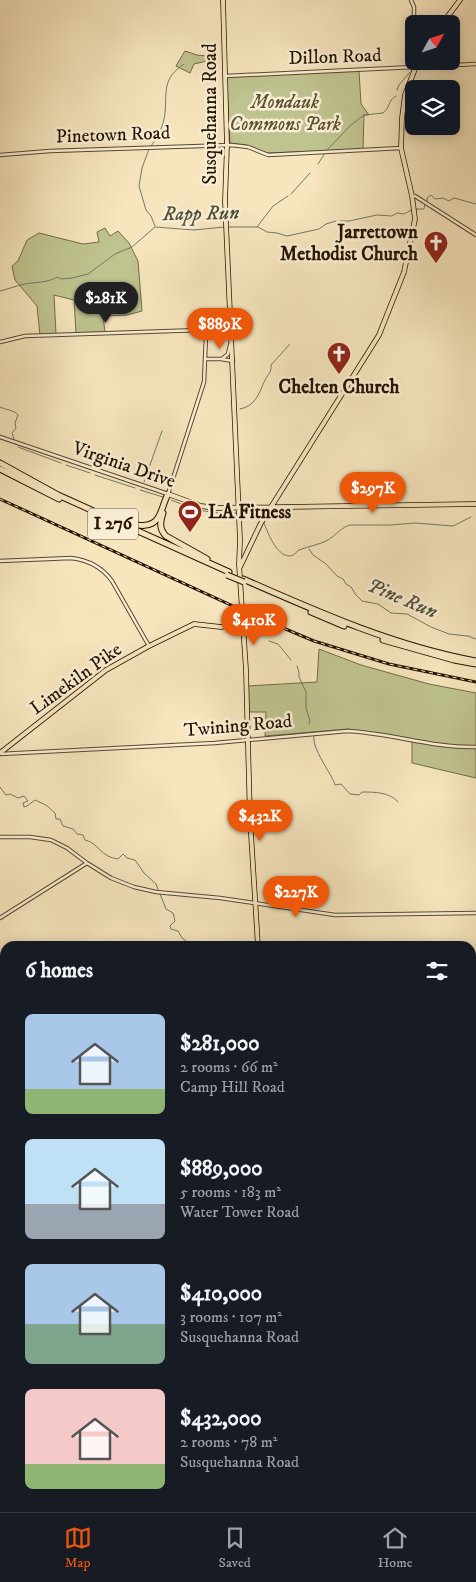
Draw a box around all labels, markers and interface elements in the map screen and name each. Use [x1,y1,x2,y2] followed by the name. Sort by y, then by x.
[405,15,460,70] north arrow
[405,15,460,135] map controls
[199,43,223,185] street label: Susquehanna Road
[288,44,382,70] street label: Dillon Road
[405,80,460,135] button: layers
[229,91,341,136] park label: Mondauk Commons Park
[55,121,171,148] street label: Pinetown Road
[161,201,240,227] water label: Rapp Run
[280,221,419,266] place label: Jarrettown Methodist Church
[423,230,449,264] church icon: Jarrettown Methodist Church
[71,282,141,324] pin: $281K
[85,288,127,308] text: $281K
[185,308,255,350] pin: $889K
[198,314,242,334] text: $889K
[326,341,352,375] church icon: Chelten Church
[279,376,400,399] place label: Chelten Church
[69,436,179,493] street label: Virginia Drive
[338,472,408,514] pin: $297K
[351,478,395,498] text: $297K
[177,499,203,533] sports icon: LA Fitness
[208,501,292,524] place label: LA Fitness
[88,508,138,540] road number: I 276
[363,573,441,625] water label: Pine Run
[219,604,289,646] pin: $410K
[232,610,276,630] text: $410K
[26,638,126,720] street label: Limekiln Pike
[183,710,293,742] street label: Twining Road
[225,800,295,842] pin: $432K
[238,806,282,826] text: $432K
[261,876,331,918] pin: $227K
[274,882,318,902] text: $227K
[423,957,451,985] icon: filters
[25,958,93,984] text: 6 homes
[180,1031,260,1057] text: $281,000
[65,1034,125,1094] icon: home
[180,1057,278,1077] text: 2 rooms · 66 m²
[180,1077,285,1097] text: Camp Hill Road
[180,1156,263,1182] text: $889,000
[65,1159,125,1219] icon: home
[180,1182,281,1202] text: 5 rooms · 183 m²
[180,1202,299,1222] text: Water Tower Road
[180,1281,262,1307] text: $410,000
[65,1284,125,1344] icon: home
[180,1307,282,1327] text: 3 rooms · 107 m²
[180,1327,299,1347] text: Susquehanna Road
[180,1406,261,1432] text: $432,000
[65,1409,125,1469] icon: home
[180,1432,277,1452] text: 2 rooms · 78 m²
[180,1452,299,1472] text: Susquehanna Road
[64,1524,92,1572] tab: Map
[219,1524,251,1572] tab: Saved
[378,1524,412,1572] tab: Home

